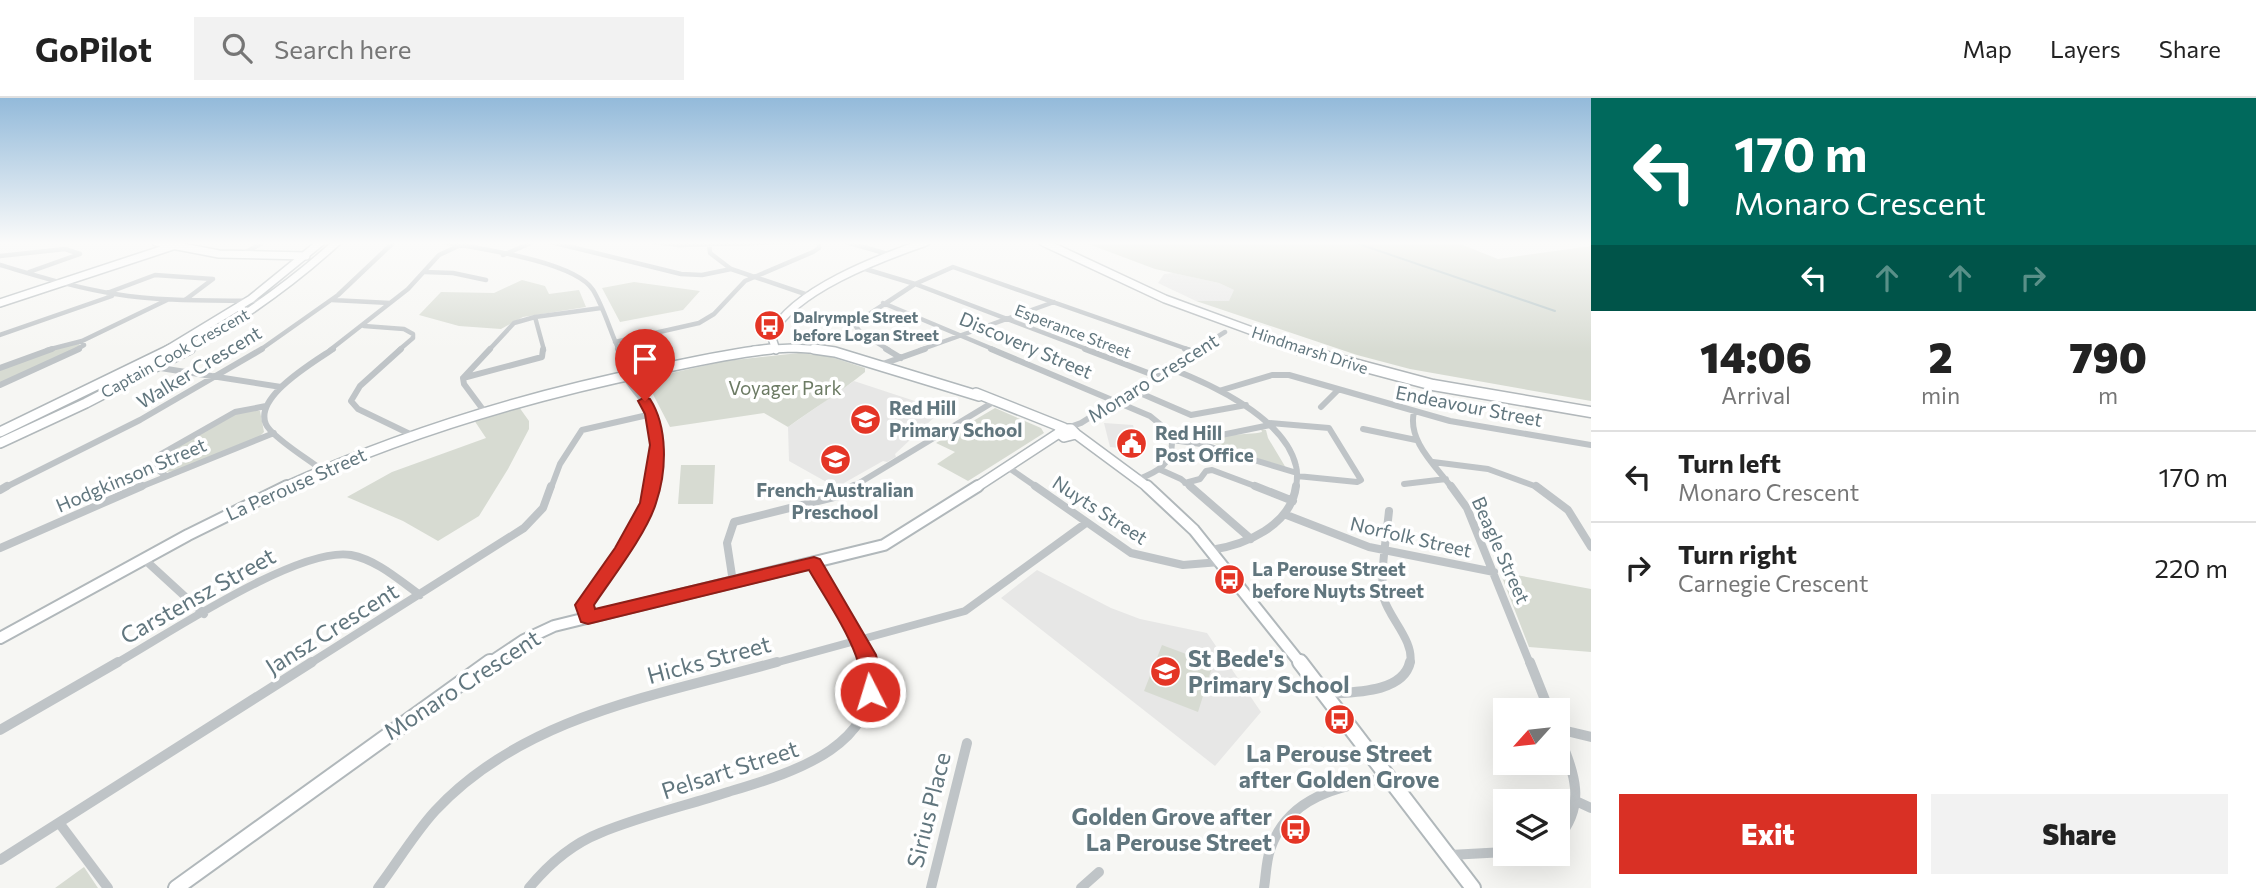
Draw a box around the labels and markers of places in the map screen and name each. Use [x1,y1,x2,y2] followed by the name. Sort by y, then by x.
[793,307,939,344] place label: Dalrymple Street before Logan Street
[753,309,787,343] bus stop icon: Dalrymple Street before Logan Street
[615,329,675,401] pin
[889,396,1022,441] place label: Red Hill Primary School
[849,402,883,436] school or university icon: Red Hill Primary School
[1155,421,1254,466] place label: Red Hill Post Office
[1115,427,1149,461] public building icon: Red Hill Post Office
[818,442,852,476] school or university icon: French-Australian Preschool
[756,478,914,523] place label: French-Australian Preschool
[1252,557,1424,602] place label: La Perouse Street before Nuyts Street
[1212,563,1246,597] bus stop icon: La Perouse Street before Nuyts Street
[1188,644,1350,698] place label: St Bede's Primary School
[1148,655,1182,689] school or university icon: St Bede's Primary School
[1322,703,1356,737] bus stop icon: La Perouse Street after Golden Grove
[1239,739,1439,793] place label: La Perouse Street after Golden Grove
[1071,802,1272,856] place label: Golden Grove after La Perouse Street
[1278,813,1312,847] bus stop icon: Golden Grove after La Perouse Street

